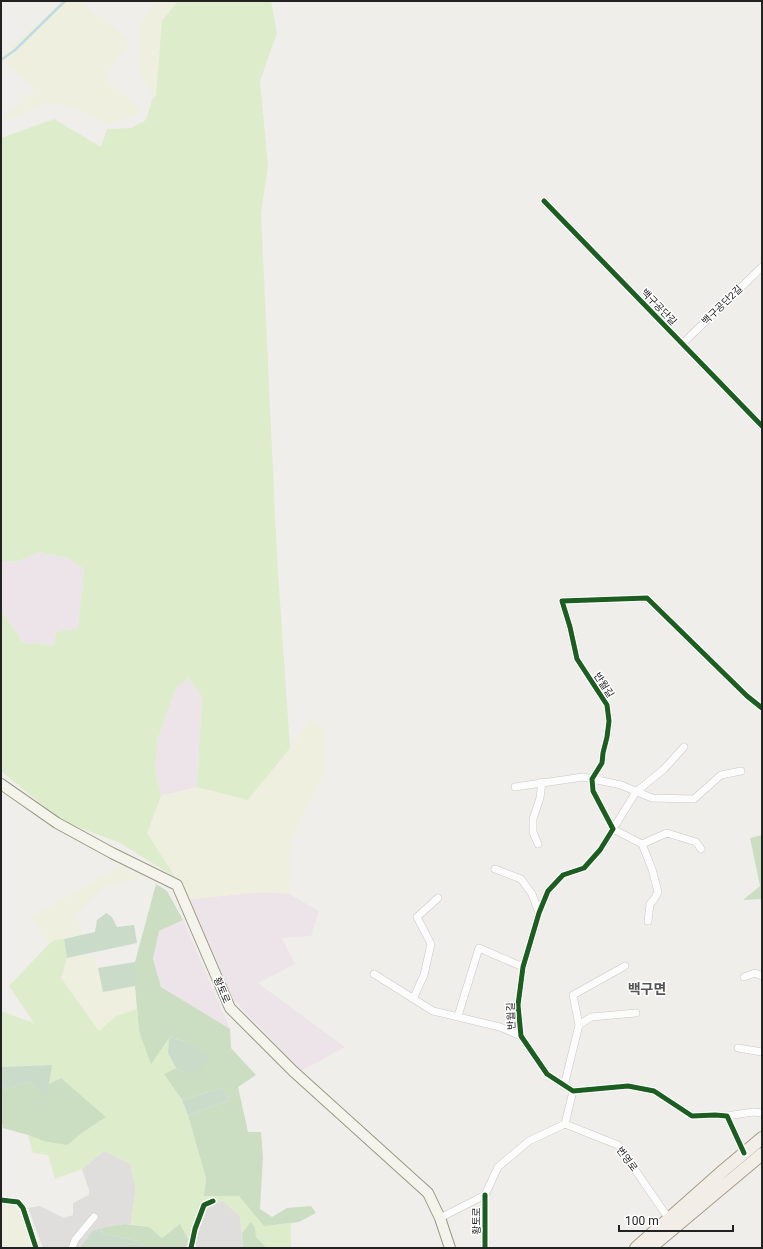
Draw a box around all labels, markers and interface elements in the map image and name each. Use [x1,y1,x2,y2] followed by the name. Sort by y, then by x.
[700,283,744,327] street label: 백구공단2길
[639,287,679,327] street label: 백구공단길
[592,670,616,700] street label: 반월길
[212,975,232,1005] street label: 황토로
[628,981,666,997] district label: 백구면
[505,1002,517,1030] street label: 반월길
[614,1145,640,1173] street label: 번영로
[471,1207,482,1235] street label: 황토로
[619,1207,733,1233] scale bar
[625,1214,659,1228] text: 100 m

